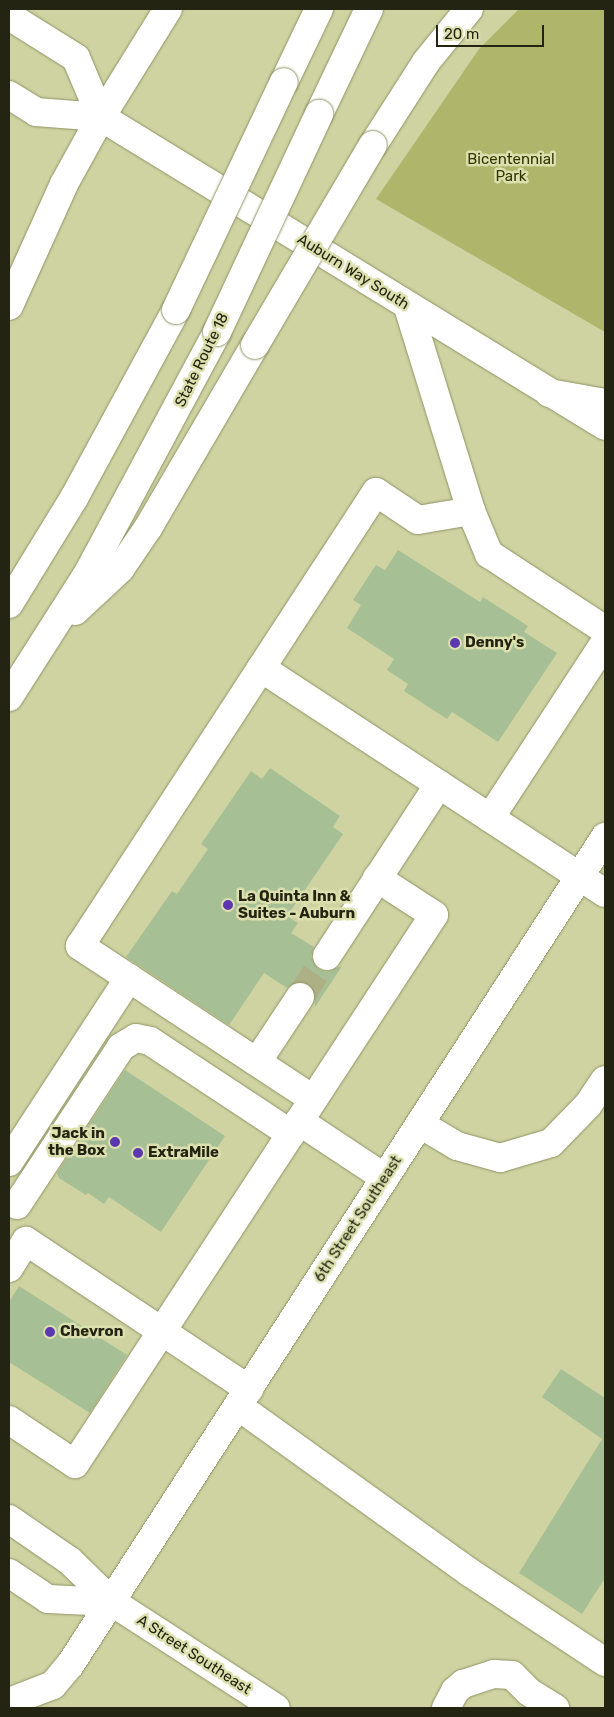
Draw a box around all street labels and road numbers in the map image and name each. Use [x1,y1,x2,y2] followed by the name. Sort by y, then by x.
[293,230,413,314] street label: Auburn Way South
[171,310,233,410] street label: State Route 18
[310,1152,406,1286] street label: 6th Street Southeast
[133,1611,255,1699] street label: A Street Southeast

